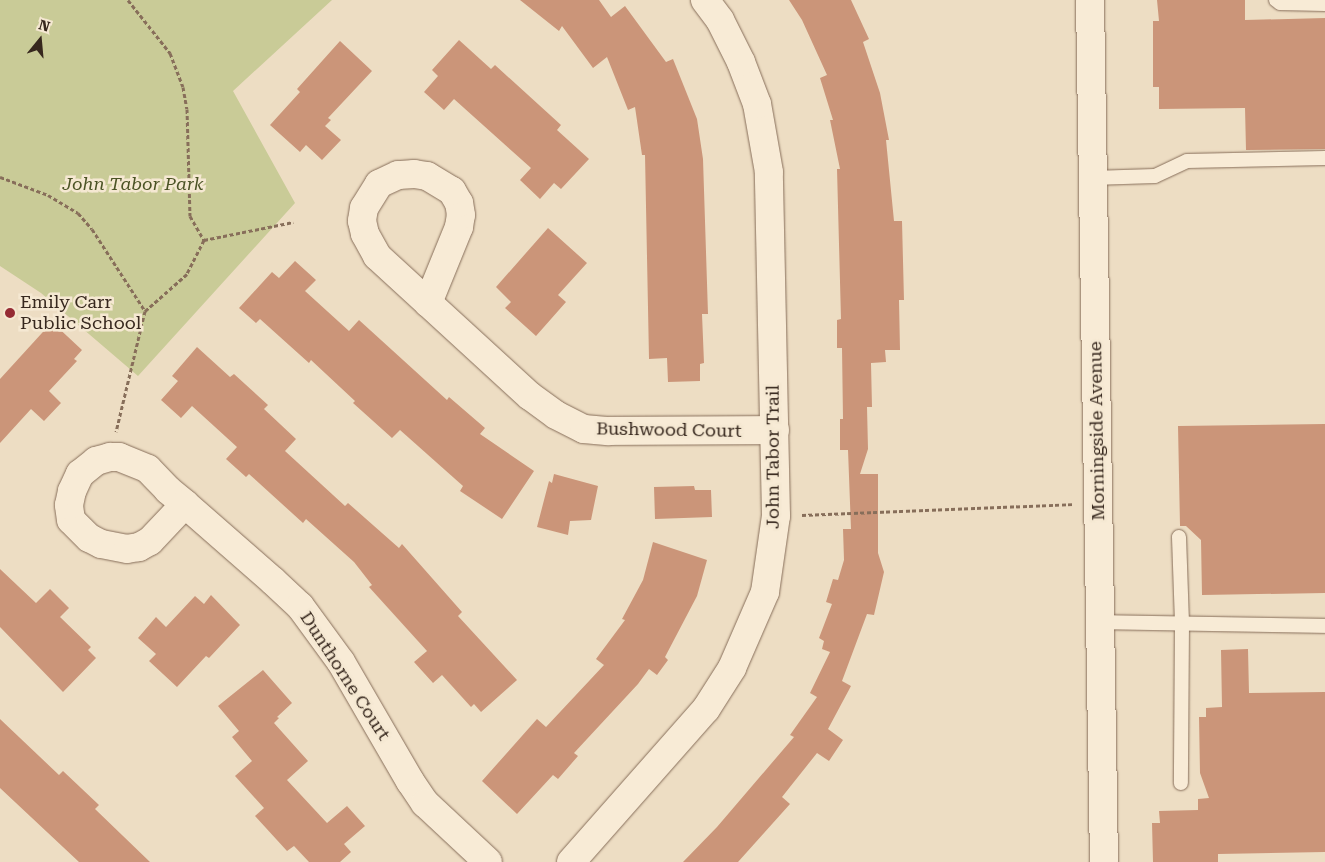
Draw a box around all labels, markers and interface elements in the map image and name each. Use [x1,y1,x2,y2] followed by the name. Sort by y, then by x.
[15,15,65,65] north arrow
[37,16,52,35] text: N
[62,173,204,195] park label: John Tabor Park
[20,292,141,334] place label: Emily Carr Public School
[4,307,16,319] marker: Emily Carr Public School
[1085,341,1109,521] street label: Morningside Avenue
[762,385,784,529] street label: John Tabor Trail
[596,418,742,442] street label: Bushwood Court
[295,608,395,744] street label: Dunthorne Court

